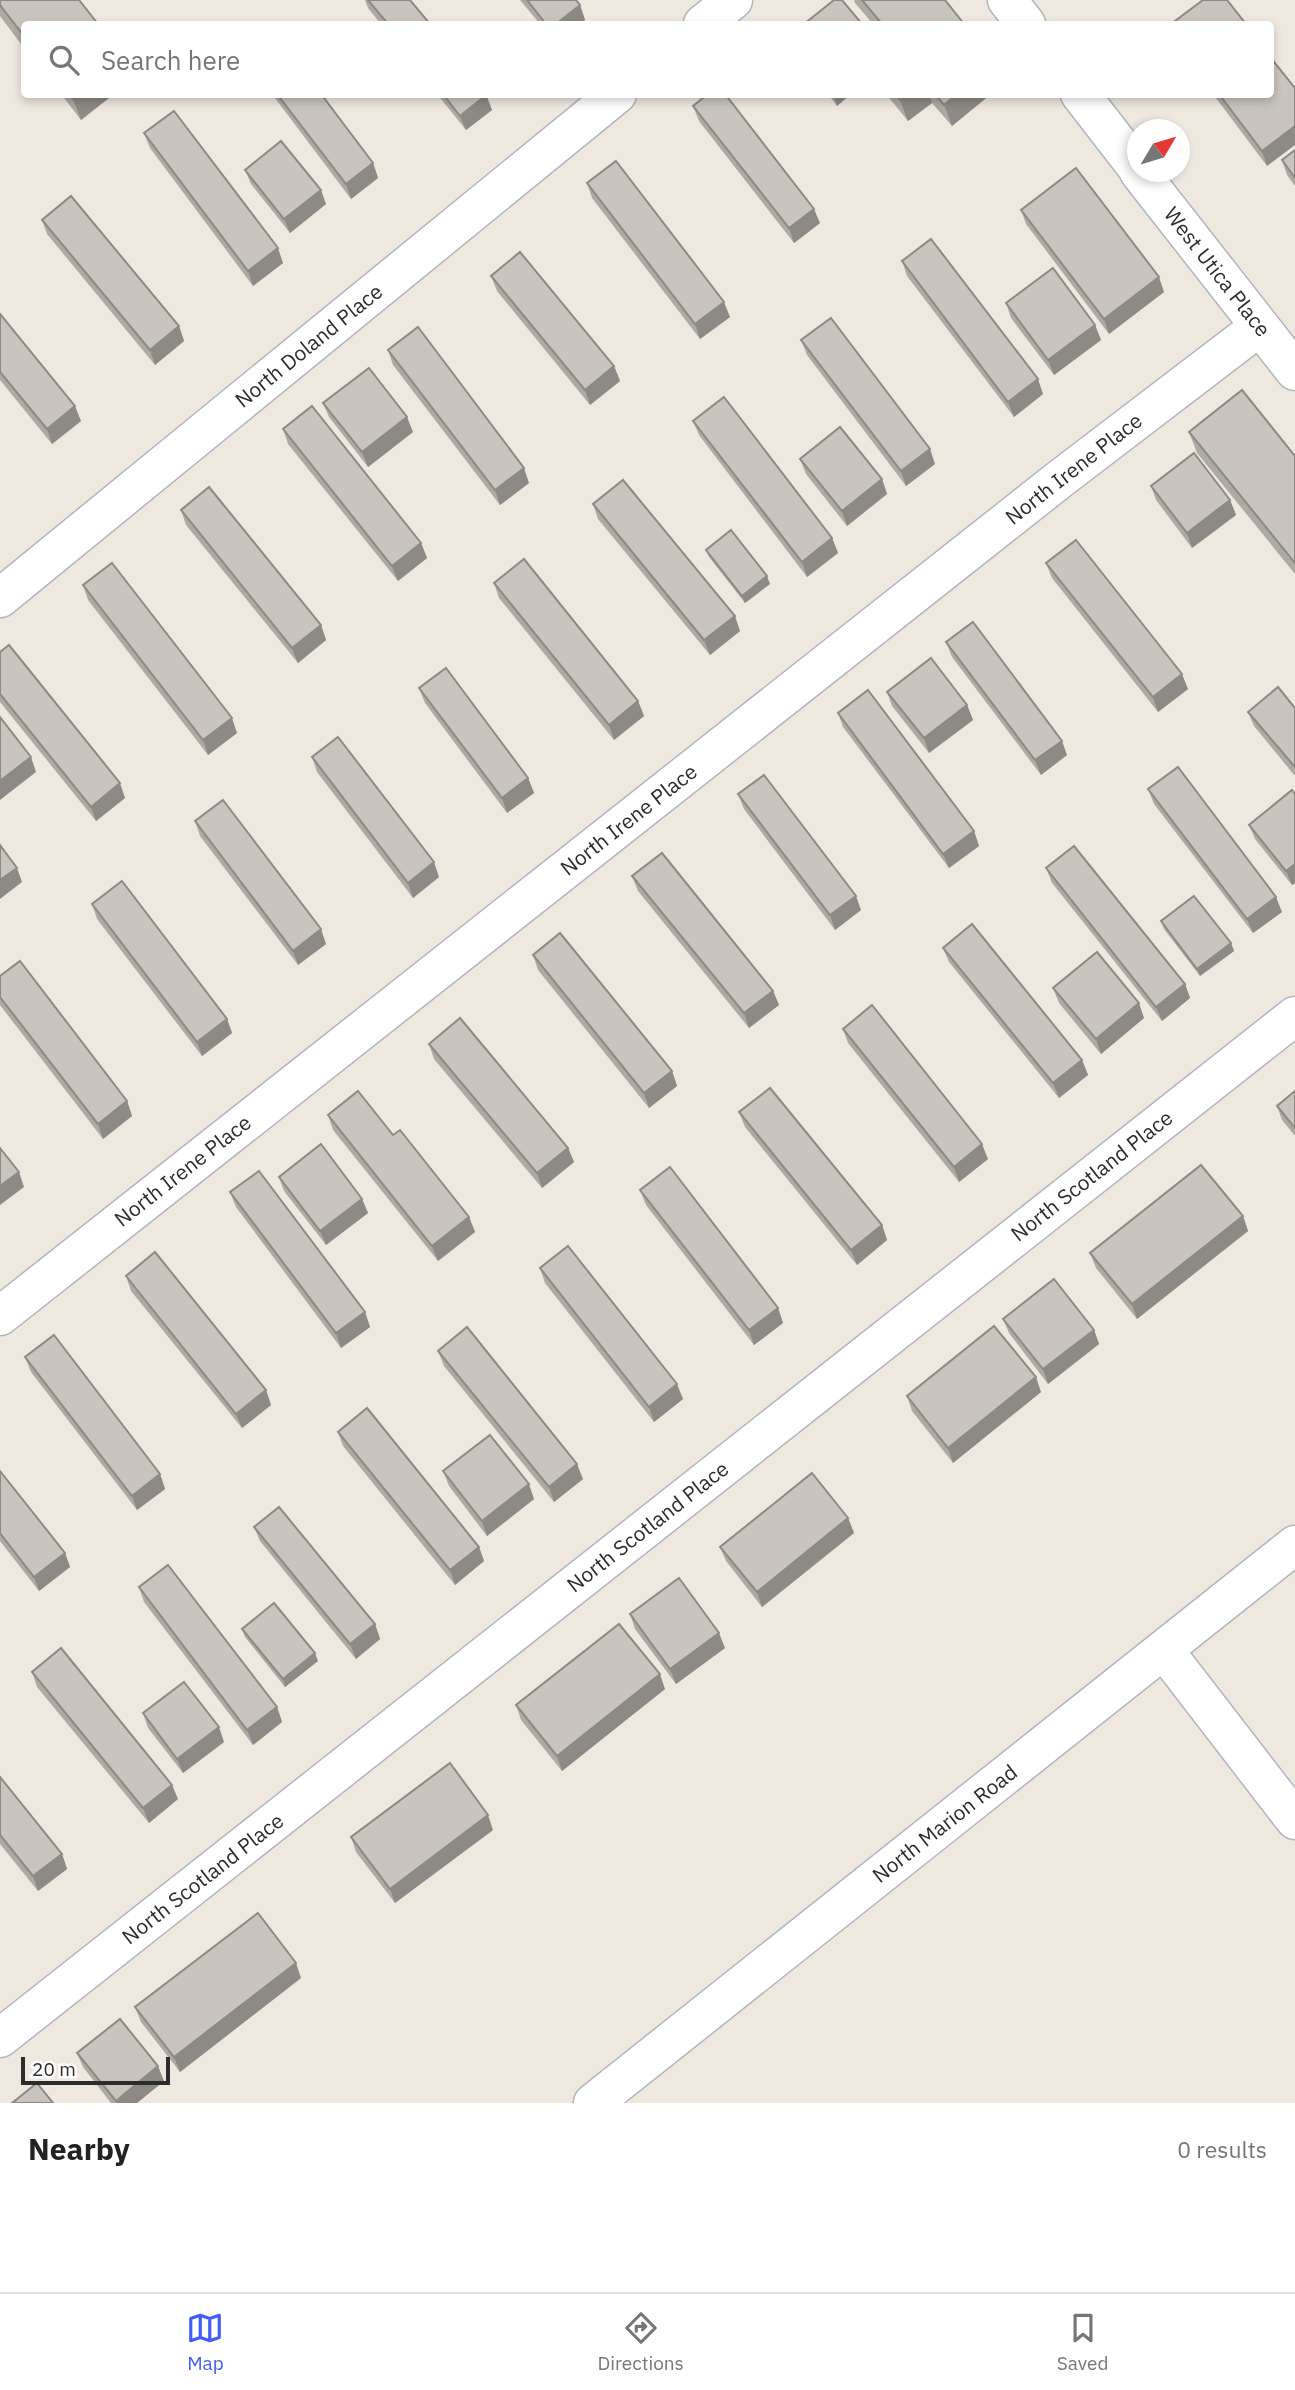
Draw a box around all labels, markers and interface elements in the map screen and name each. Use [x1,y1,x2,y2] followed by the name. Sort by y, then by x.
[21,21,1274,98] search box
[45,41,83,79] icon: search
[101,43,240,77] text: Search here
[1127,119,1190,182] north arrow
[1158,201,1277,342] street label: West Utica Place
[229,277,388,413] street label: North Doland Place
[999,406,1147,530] street label: North Irene Place
[554,757,702,881] street label: North Irene Place
[1005,1103,1178,1247] street label: North Scotland Place
[108,1108,256,1232] street label: North Irene Place
[561,1454,734,1598] street label: North Scotland Place
[866,1758,1023,1889] street label: North Marion Road
[116,1806,289,1950] street label: North Scotland Place
[21,2054,170,2086] scale bar
[32,2057,76,2081] text: 20 m
[28,2129,130,2168] text: Nearby
[1177,2134,1267,2164] text: 0 results
[186,2309,224,2375] tab: Map
[597,2309,684,2375] tab: Directions
[1057,2309,1109,2375] tab: Saved

